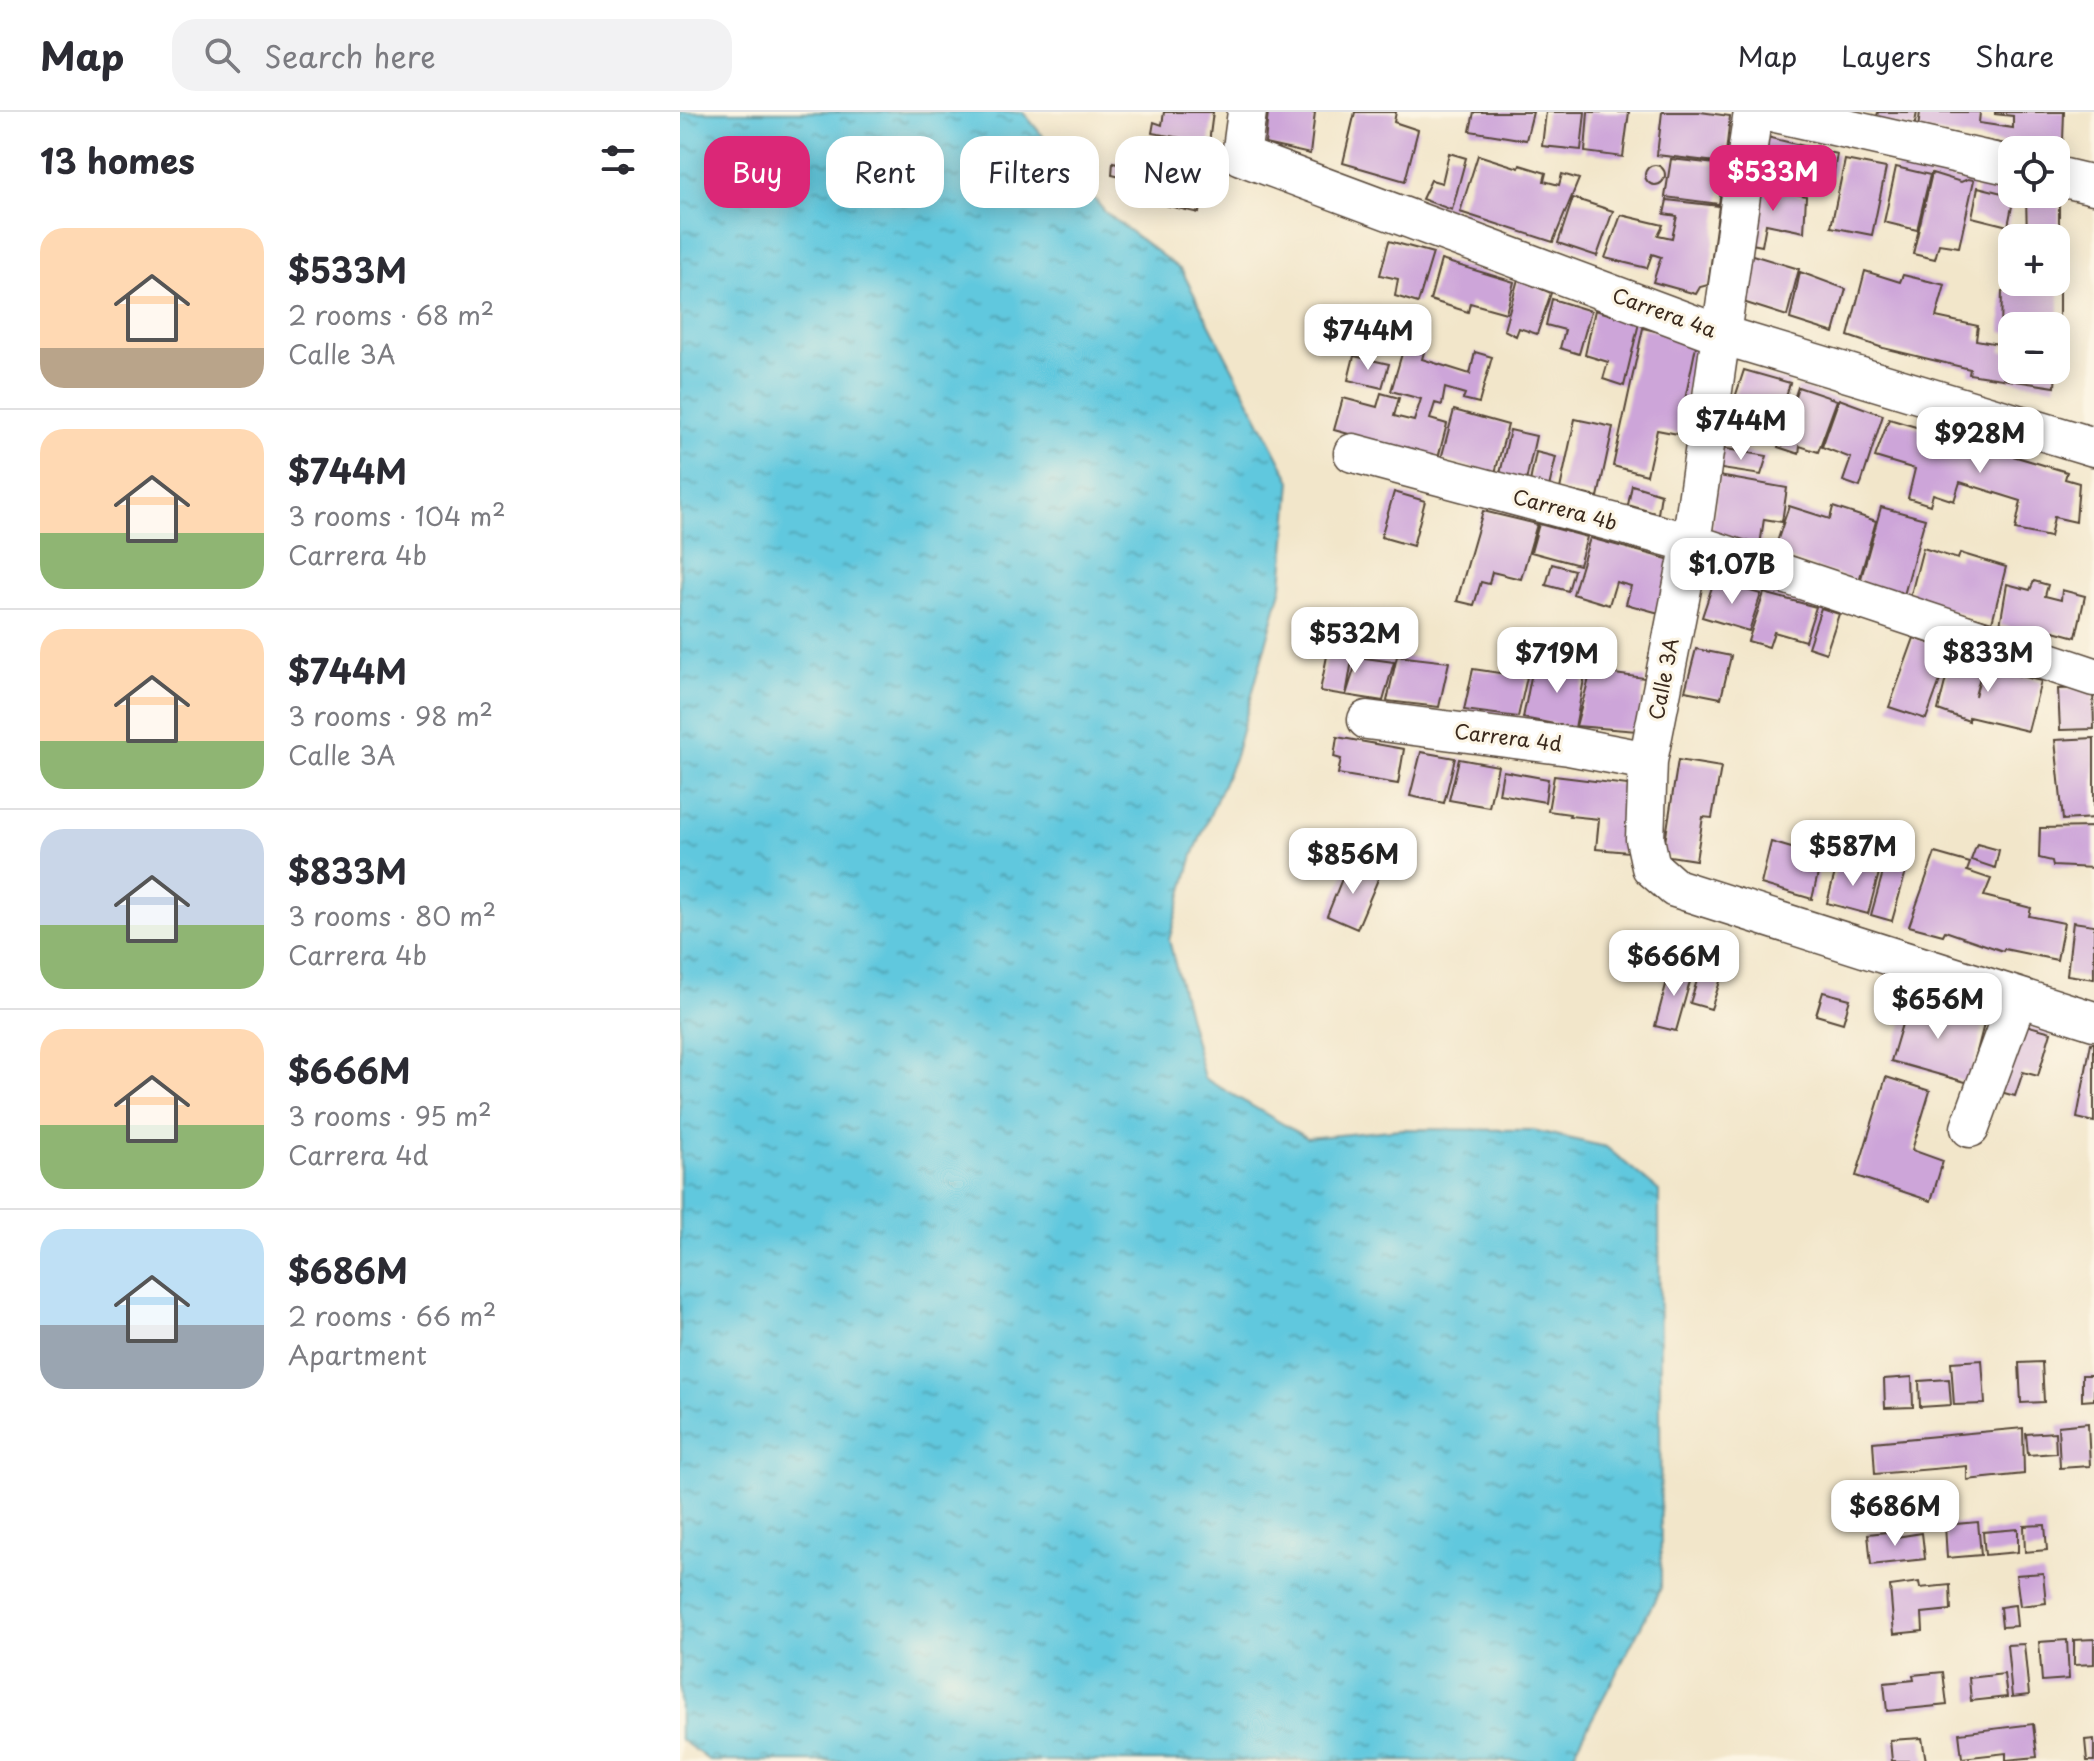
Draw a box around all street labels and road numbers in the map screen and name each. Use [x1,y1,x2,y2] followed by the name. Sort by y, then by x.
[1608,279,1721,345] street label: Carrera 4a
[1510,481,1621,537] street label: Carrera 4b
[1640,635,1686,722] street label: Calle 3A
[1453,716,1564,758] street label: Carrera 4d

